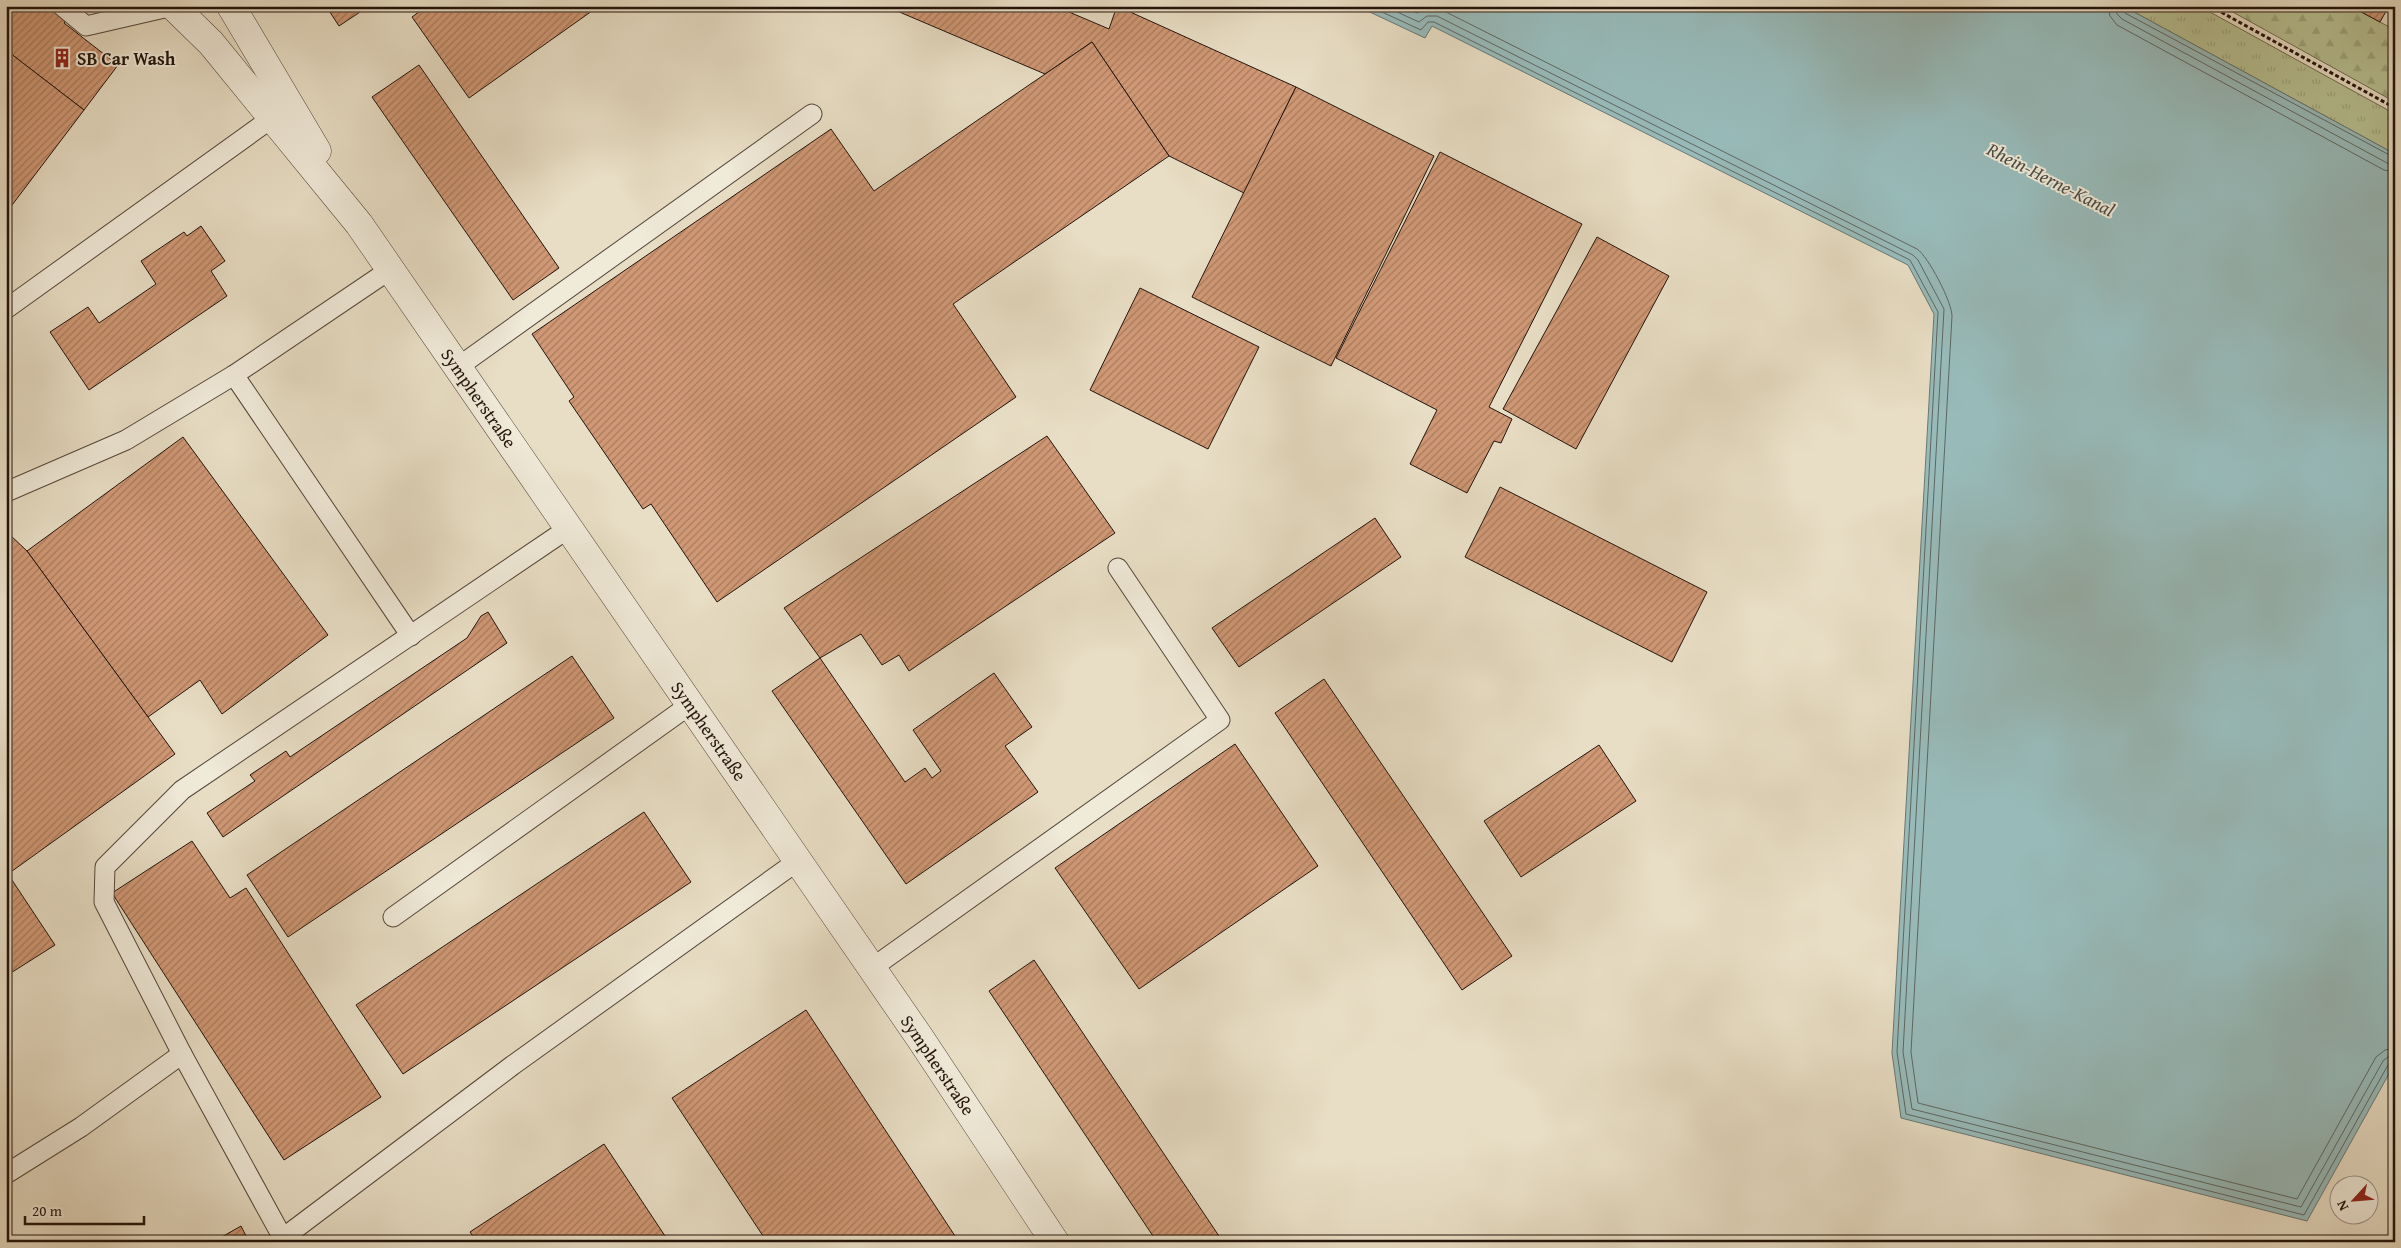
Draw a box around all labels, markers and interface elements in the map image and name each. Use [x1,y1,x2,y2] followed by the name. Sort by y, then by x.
[77,45,176,72] place label: SB Car Wash
[51,47,73,69] building icon: SB Car Wash
[1981,134,2120,223] water label: Rhein-Herne-Kanal
[435,343,523,453] street label: Sympherstraße
[665,676,753,786] street label: Sympherstraße
[894,1009,982,1121] street label: Sympherstraße
[2328,1176,2378,1226] north arrow
[25,1193,144,1225] scale bar
[2331,1197,2353,1214] text: N
[32,1200,63,1221] text: 20 m

